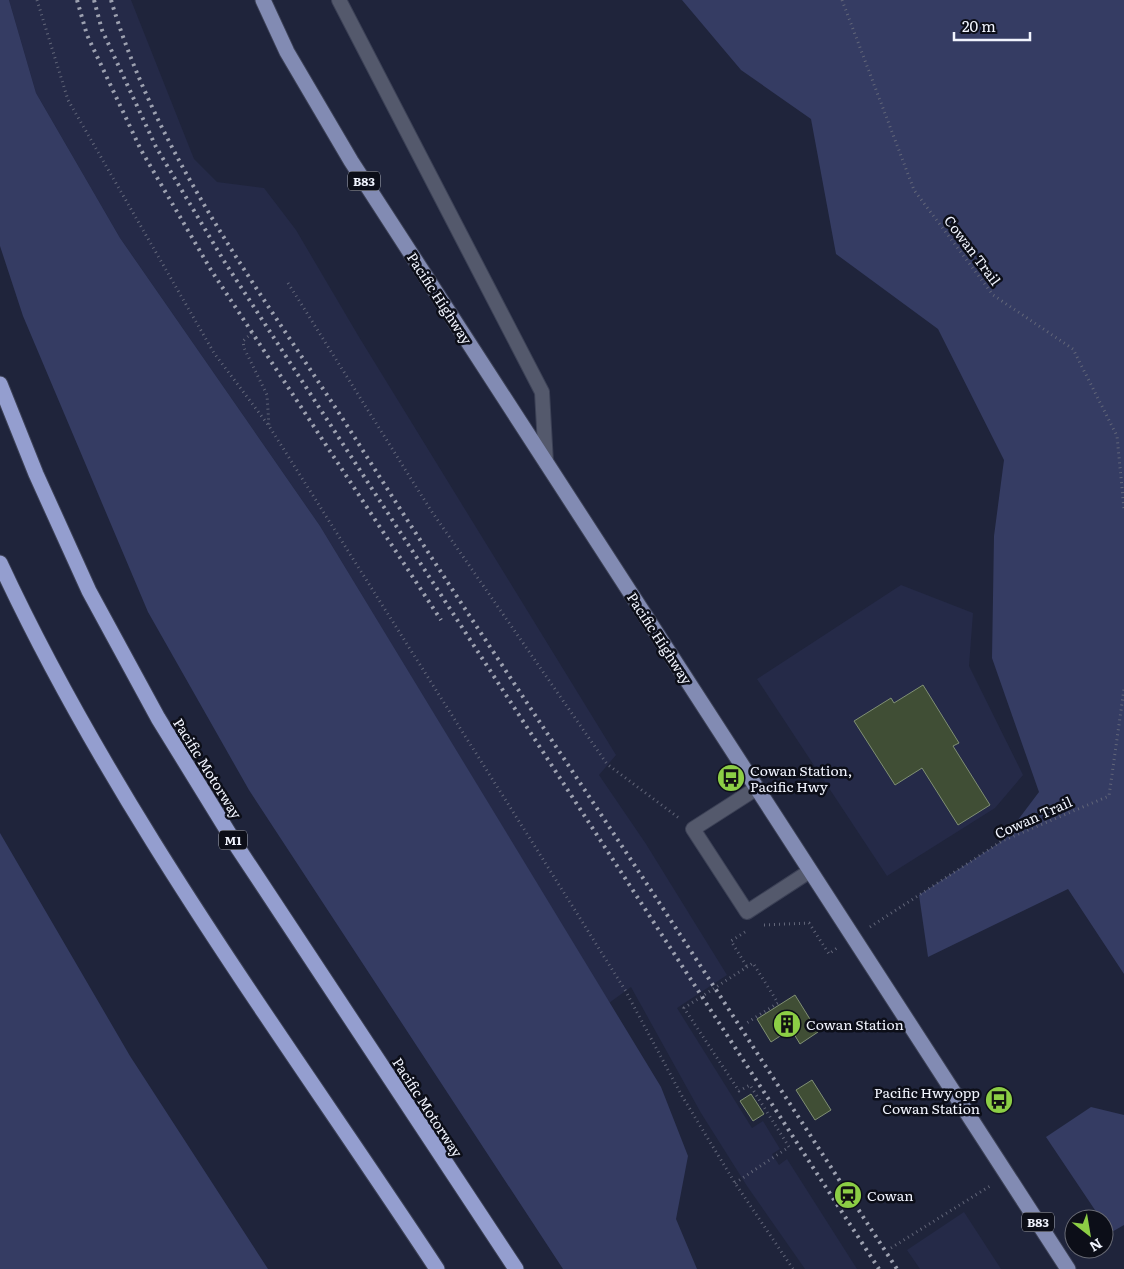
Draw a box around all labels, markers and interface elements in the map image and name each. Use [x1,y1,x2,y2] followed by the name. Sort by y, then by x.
[954,10,1030,42] scale bar
[962,14,996,37] text: 20 m
[348,172,380,190] road number: B83
[940,211,1006,289] street label: Cowan Trail
[403,248,478,349] street label: Pacific Highway
[623,588,698,689] street label: Pacific Highway
[169,714,247,823] street label: Pacific Motorway
[750,760,852,796] place label: Cowan Station, Pacific Hwy
[716,763,746,793] bus stop icon: Cowan Station, Pacific Hwy
[991,791,1075,843] street label: Cowan Trail
[219,830,247,850] road number: M1
[772,1009,802,1039] building icon: Cowan Station
[806,1014,904,1034] place label: Cowan Station
[388,1053,468,1161] street label: Pacific Motorway
[874,1082,980,1118] place label: Pacific Hwy opp Cowan Station
[984,1085,1014,1115] bus stop icon: Pacific Hwy opp Cowan Station
[833,1180,863,1210] station icon: Cowan
[867,1185,913,1205] place label: Cowan
[1064,1209,1114,1259] north arrow
[1022,1212,1054,1232] road number: B83
[1086,1234,1106,1258] text: N

